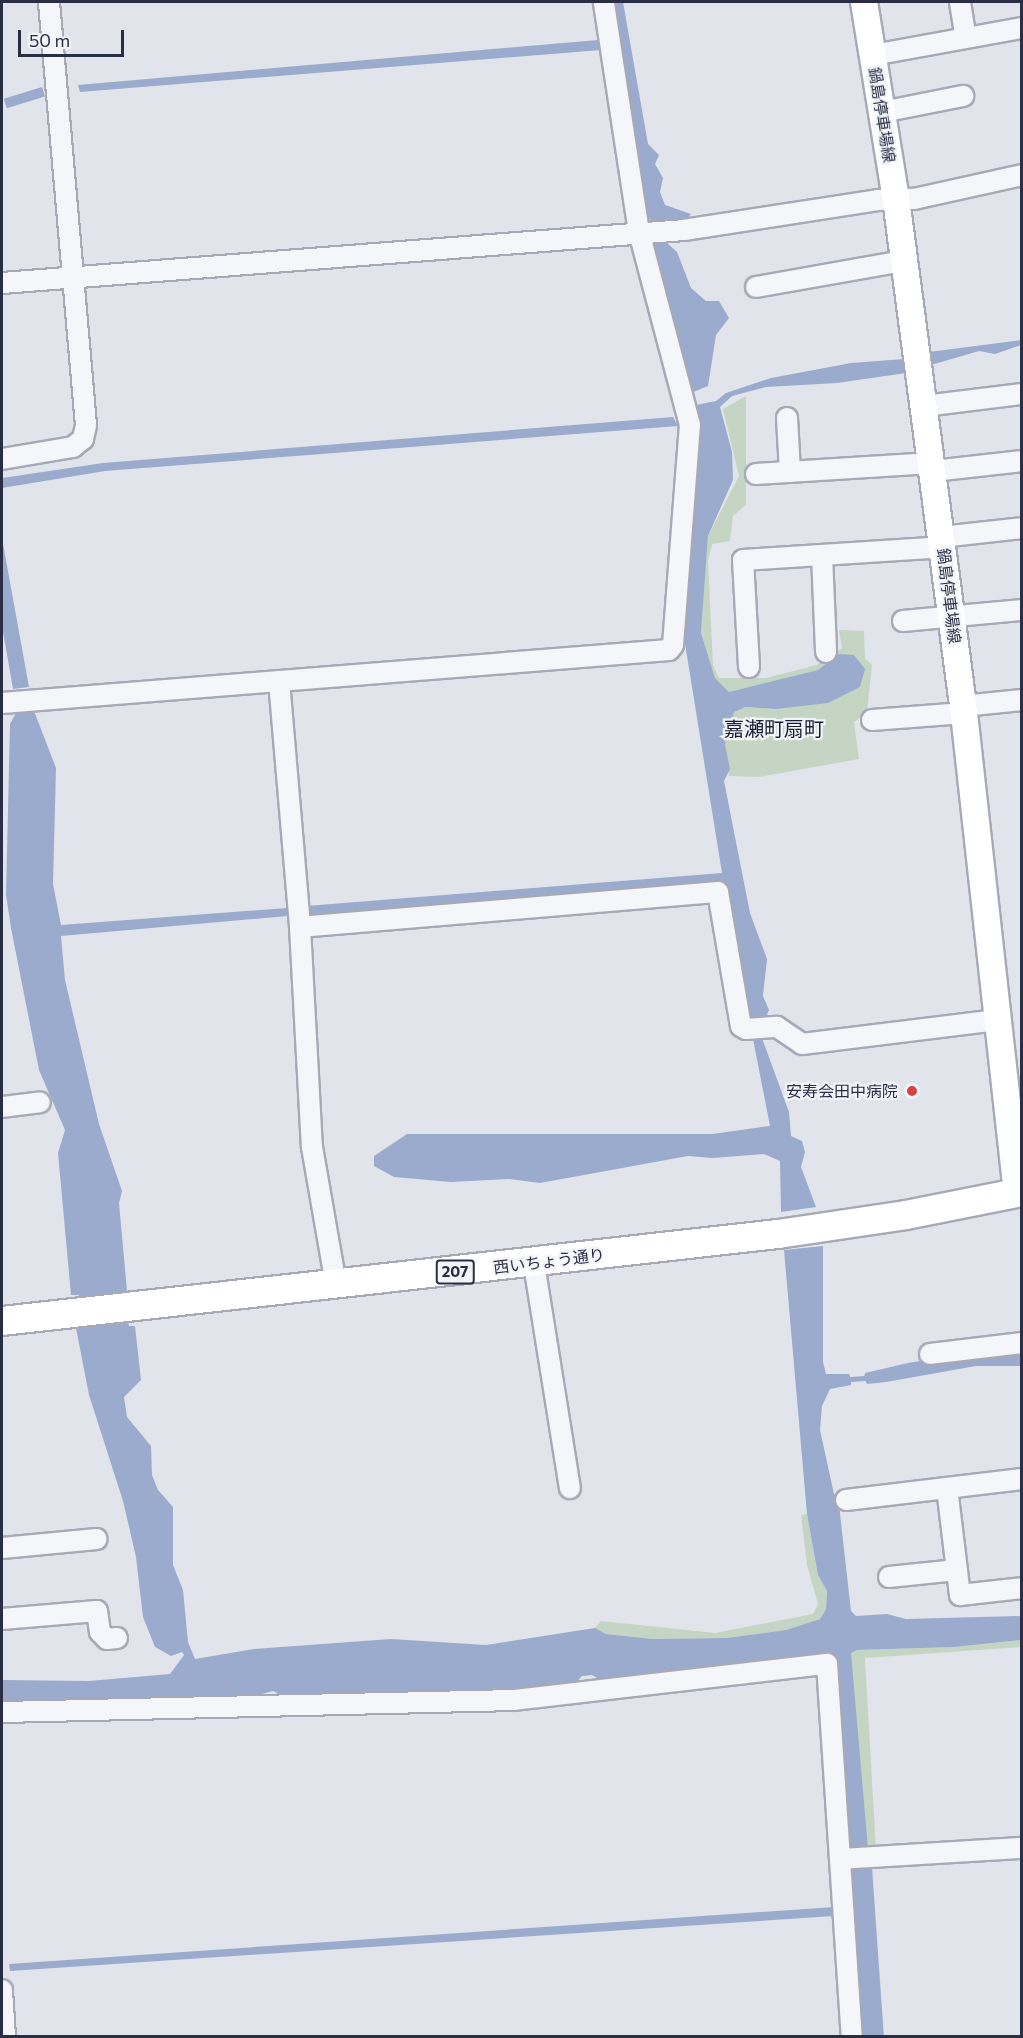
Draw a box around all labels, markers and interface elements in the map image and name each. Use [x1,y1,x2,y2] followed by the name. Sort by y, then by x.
[21,18,128,56] scale bar
[29,29,70,51] text: 50 m
[865,66,899,164] street label: 鍋島停車場線
[934,547,964,645] street label: 鍋島停車場線
[724,716,824,740] district label: 嘉瀬町扇町
[786,1081,898,1101] place label: 安寿会田中病院
[903,1082,921,1100] marker: 安寿会田中病院
[492,1245,606,1277] street label: 西いちょう通り
[436,1260,474,1284] road number: 207

